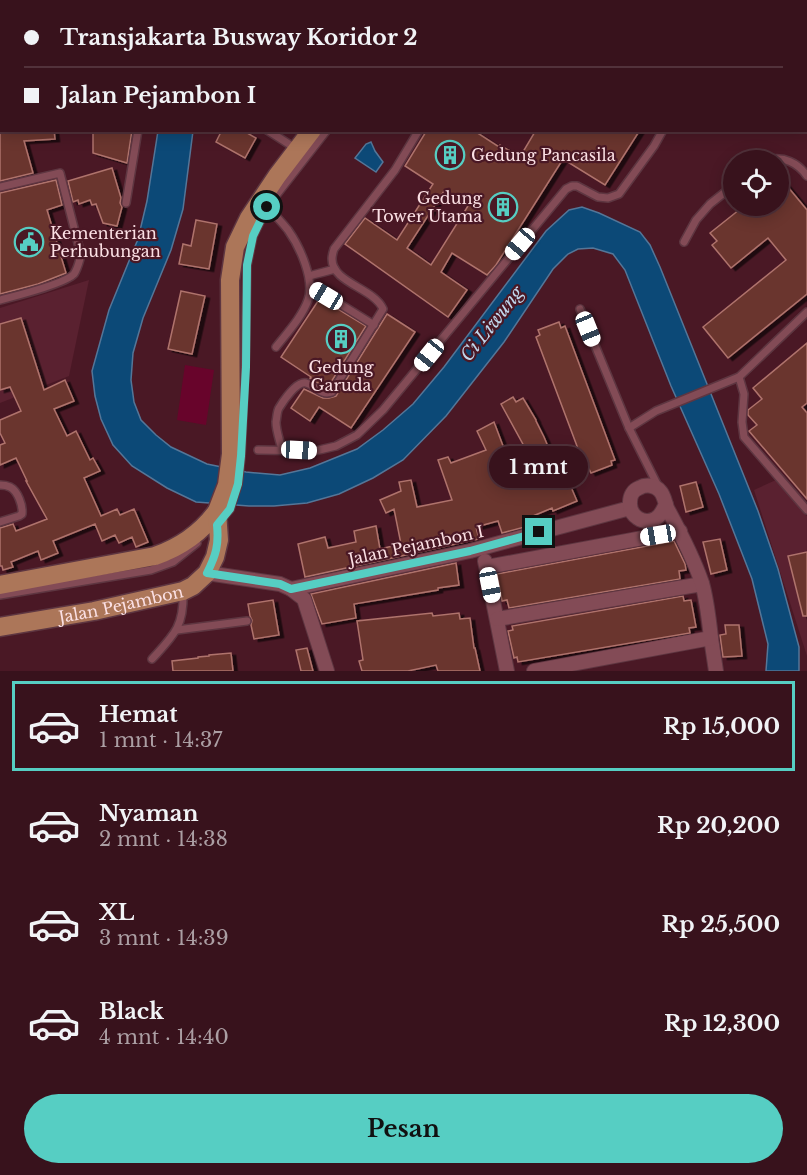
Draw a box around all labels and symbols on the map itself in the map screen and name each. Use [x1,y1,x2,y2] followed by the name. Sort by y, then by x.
[434,139,466,171] building icon: Gedung Pancasila
[471,145,616,165] place label: Gedung Pancasila
[372,188,482,226] place label: Gedung Tower Utama
[487,191,519,223] building icon: Gedung Tower Utama
[253,193,280,220] route start
[50,223,161,261] place label: Kementerian Perhubungan
[502,224,538,264] car
[13,226,45,258] public building icon: Kementerian Perhubungan
[306,279,346,313] car
[456,281,529,366] water label: Ci Liwung
[573,309,603,349] car
[325,323,357,355] building icon: Gedung Garuda
[411,335,447,375] car
[308,357,374,395] place label: Gedung Garuda
[281,440,317,460] car
[490,445,588,487] callout: 1 mnt
[525,518,552,545] route end
[344,521,486,570] street label: Jalan Pejambon I
[639,523,677,547] car
[478,566,502,604] car
[55,581,185,627] street label: Jalan Pejambon

